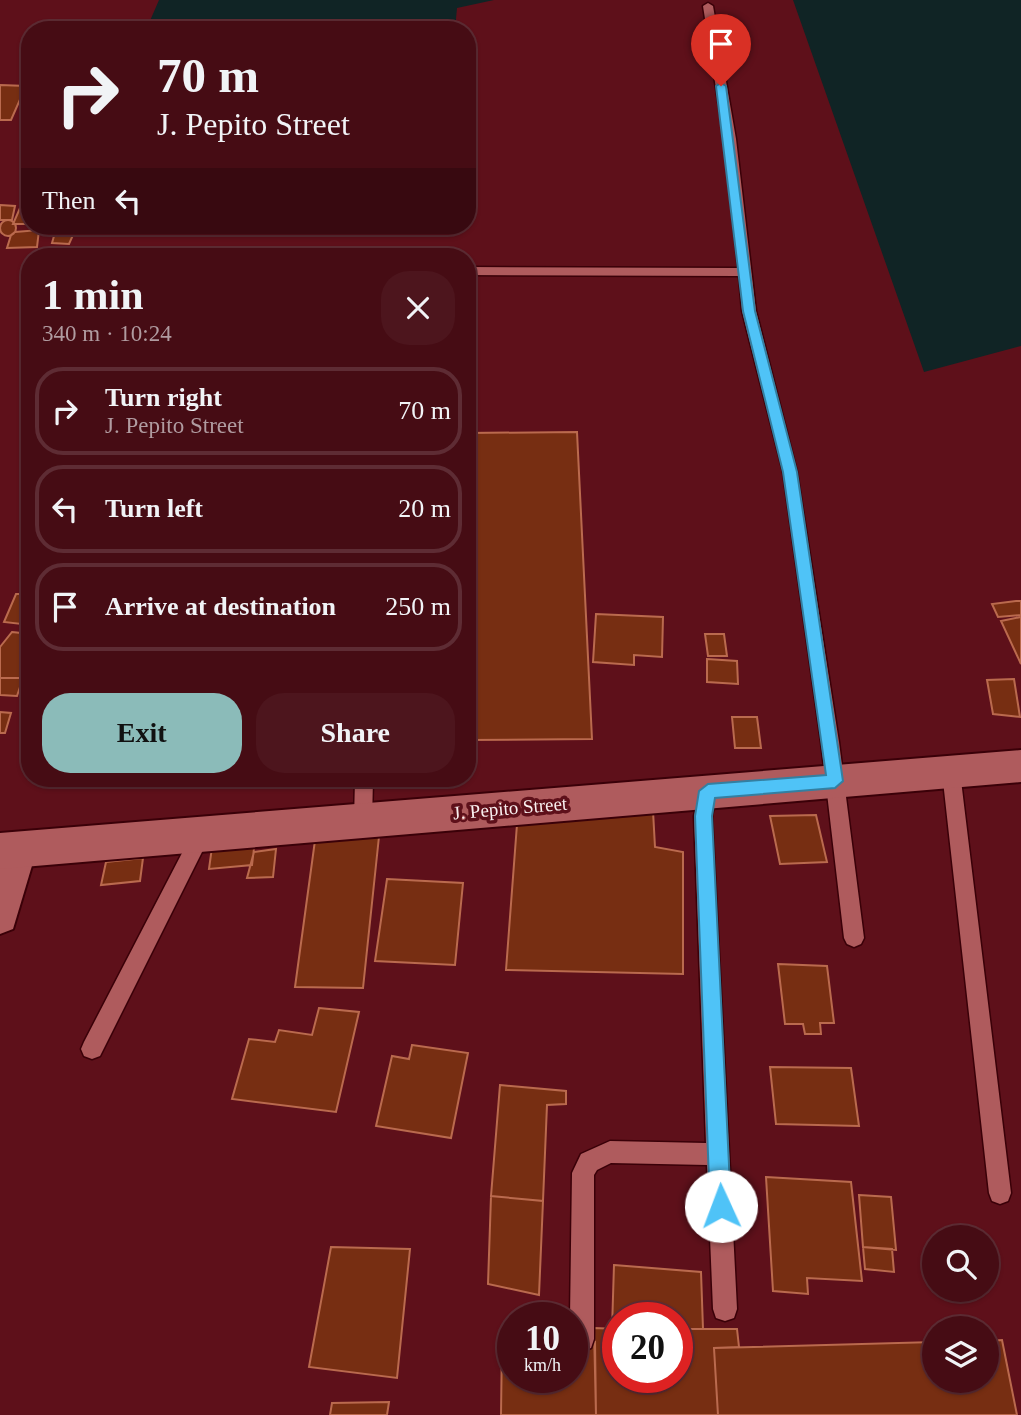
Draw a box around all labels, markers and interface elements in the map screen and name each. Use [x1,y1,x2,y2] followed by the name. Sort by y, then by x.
[691,14,751,86] pin
[702,25,740,63] icon: arrive
[157,48,259,103] text: 70 m
[42,49,133,140] icon: right
[157,106,350,142] text: J. Pepito Street
[109,182,147,220] icon: left
[42,186,95,215] text: Then
[381,271,455,345] button: close
[42,272,144,318] text: 1 min
[42,321,172,346] text: 340 m · 10:24
[105,383,222,412] text: Turn right
[46,392,84,430] icon: right
[398,396,451,425] text: 70 m
[105,413,244,438] text: J. Pepito Street
[46,490,84,528] icon: left
[105,494,203,523] text: Turn left
[398,494,451,523] text: 20 m
[46,588,84,626] icon: arrive
[105,592,336,621] text: Arrive at destination
[385,592,451,621] text: 250 m
[42,693,242,773] button: Exit
[256,693,455,773] button: Share
[452,792,569,823] street label: J. Pepito Street
[684,1169,758,1243] position arrow
[922,1225,999,1393] map controls
[922,1225,999,1302] button: search
[602,1302,693,1393] speed limit sign: 20
[922,1316,999,1393] button: layers
[525,1319,560,1358] text: 10
[524,1355,561,1375] text: km/h

